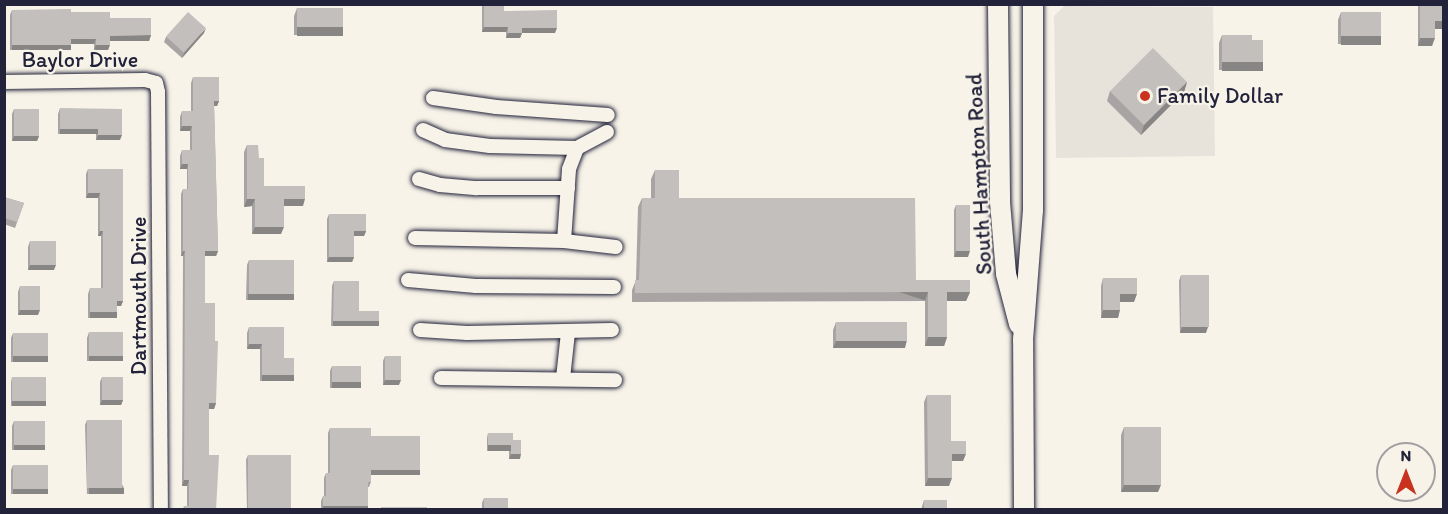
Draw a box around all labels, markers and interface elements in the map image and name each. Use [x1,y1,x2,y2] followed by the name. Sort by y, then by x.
[22,47,138,73] street label: Baylor Drive
[961,73,997,275] street label: South Hampton Road
[1157,83,1283,109] place label: Family Dollar
[1138,89,1152,103] marker: Family Dollar
[126,217,152,375] street label: Dartmouth Drive
[1376,442,1436,502] north arrow
[1401,446,1411,465] text: N

